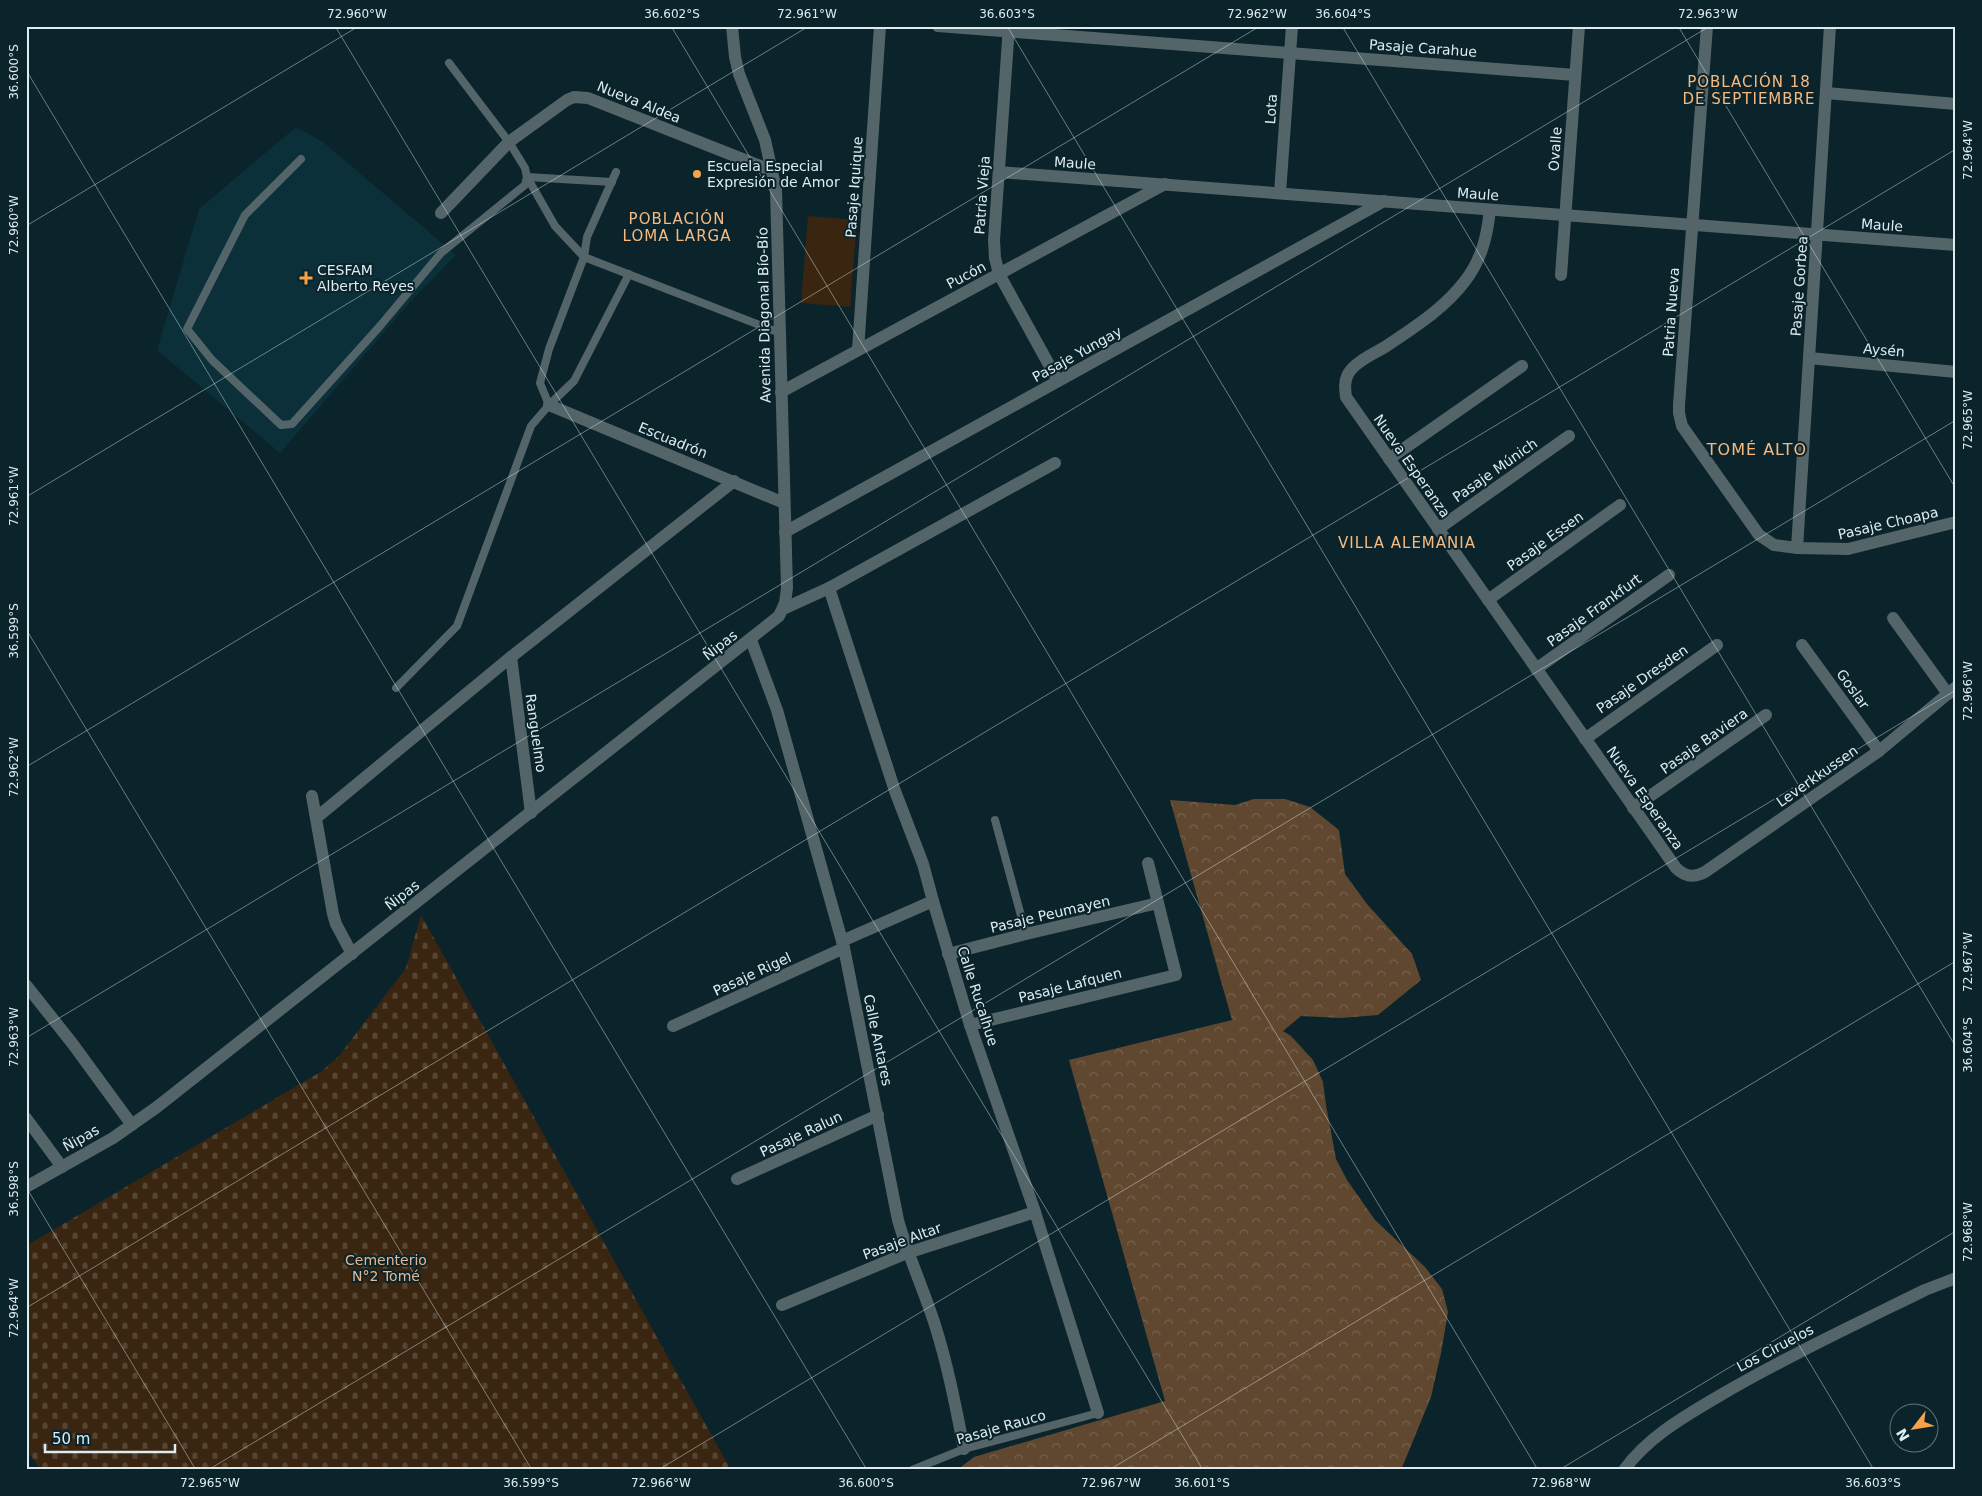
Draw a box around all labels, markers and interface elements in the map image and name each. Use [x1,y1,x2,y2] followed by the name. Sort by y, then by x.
[327,7,387,21] text: 72.960°W
[644,7,700,21] text: 36.602°S
[777,7,837,21] text: 72.961°W
[979,7,1035,21] text: 36.603°S
[1227,7,1287,21] text: 72.962°W
[1315,7,1371,21] text: 36.604°S
[1678,7,1738,21] text: 72.963°W
[1368,36,1478,60] street label: Pasaje Carahue
[7,44,21,100] text: 36.600°S
[1682,72,1816,108] district label: POBLACIÓN 18 DE SEPTIEMBRE
[595,78,683,126] street label: Nueva Aldea
[1262,93,1280,125] street label: Lota
[1961,120,1975,180] text: 72.964°W
[1545,126,1565,172] street label: Ovalle
[842,136,866,238] street label: Pasaje Iquique
[1053,154,1097,172] street label: Maule
[971,155,993,235] street label: Patria Vieja
[707,158,840,190] place label: Escuela Especial Expresión de Amor
[691,168,703,180] marker: Escuela Especial Expresión de Amor
[1456,185,1500,203] street label: Maule
[7,195,21,255] text: 72.960°W
[623,209,731,245] district label: POBLACIÓN LOMA LARGA
[1860,216,1904,234] street label: Maule
[754,227,774,403] street label: Avenida Diagonal Bío-Bío
[1788,235,1810,337] street label: Pasaje Gorbea
[944,258,988,292] street label: Pucón
[317,262,414,294] place label: CESFAM Alberto Reyes
[1660,267,1682,357] street label: Patria Nueva
[299,271,313,285] marker: CESFAM Alberto Reyes
[1030,323,1124,385] street label: Pasaje Yungay
[1863,340,1905,360] street label: Aysén
[1961,390,1975,450] text: 72.965°W
[1370,411,1454,521] street label: Nueva Esperanza
[636,419,710,461] street label: Escuadrón
[1450,435,1540,505] street label: Pasaje Múnich
[1706,440,1807,459] district label: TOMÉ ALTO
[7,466,21,526] text: 72.961°W
[1836,504,1940,542] street label: Pasaje Choapa
[1504,508,1586,574] street label: Pasaje Essen
[1338,534,1476,552] district label: VILLA ALEMANIA
[1544,570,1645,650] street label: Pasaje Frankfurt
[7,603,21,659] text: 36.599°S
[700,627,740,663] street label: Ñipas
[1593,642,1691,716] street label: Pasaje Dresden
[1961,661,1975,721] text: 72.966°W
[1833,666,1873,712] street label: Goslar
[523,693,549,773] street label: Ranguelmo
[1657,705,1751,777] street label: Pasaje Baviera
[7,737,21,797] text: 72.962°W
[1773,742,1861,810] street label: Leverkkussen
[1603,743,1687,853] street label: Nueva Esperanza
[382,877,422,913] street label: Ñipas
[988,892,1112,936] street label: Pasaje Peumayen
[1961,932,1975,992] text: 72.967°W
[954,944,1002,1048] street label: Calle Rucalhue
[710,949,794,999] street label: Pasaje Rigel
[1017,964,1123,1006] street label: Pasaje Lafquen
[860,993,896,1087] street label: Calle Antares
[7,1007,21,1067] text: 72.963°W
[1961,1017,1975,1073] text: 36.604°S
[757,1108,845,1160] street label: Pasaje Ralun
[60,1121,102,1155] street label: Ñipas
[7,1161,21,1217] text: 36.598°S
[1961,1202,1975,1262] text: 72.968°W
[860,1219,944,1263] street label: Pasaje Altar
[345,1252,427,1284] park label: Cementerio N°2 Tomé
[7,1278,21,1338] text: 72.964°W
[1734,1321,1816,1375] street label: Los Ciruelos
[1890,1404,1940,1454] north arrow
[954,1407,1048,1447] street label: Pasaje Rauco
[45,1421,175,1453] scale bar
[1893,1426,1913,1444] text: N
[52,1430,90,1448] text: 50 m
[180,1476,240,1490] text: 72.965°W
[503,1476,559,1490] text: 36.599°S
[631,1476,691,1490] text: 72.966°W
[838,1476,894,1490] text: 36.600°S
[1081,1476,1141,1490] text: 72.967°W
[1174,1476,1230,1490] text: 36.601°S
[1531,1476,1591,1490] text: 72.968°W
[1845,1476,1901,1490] text: 36.603°S

